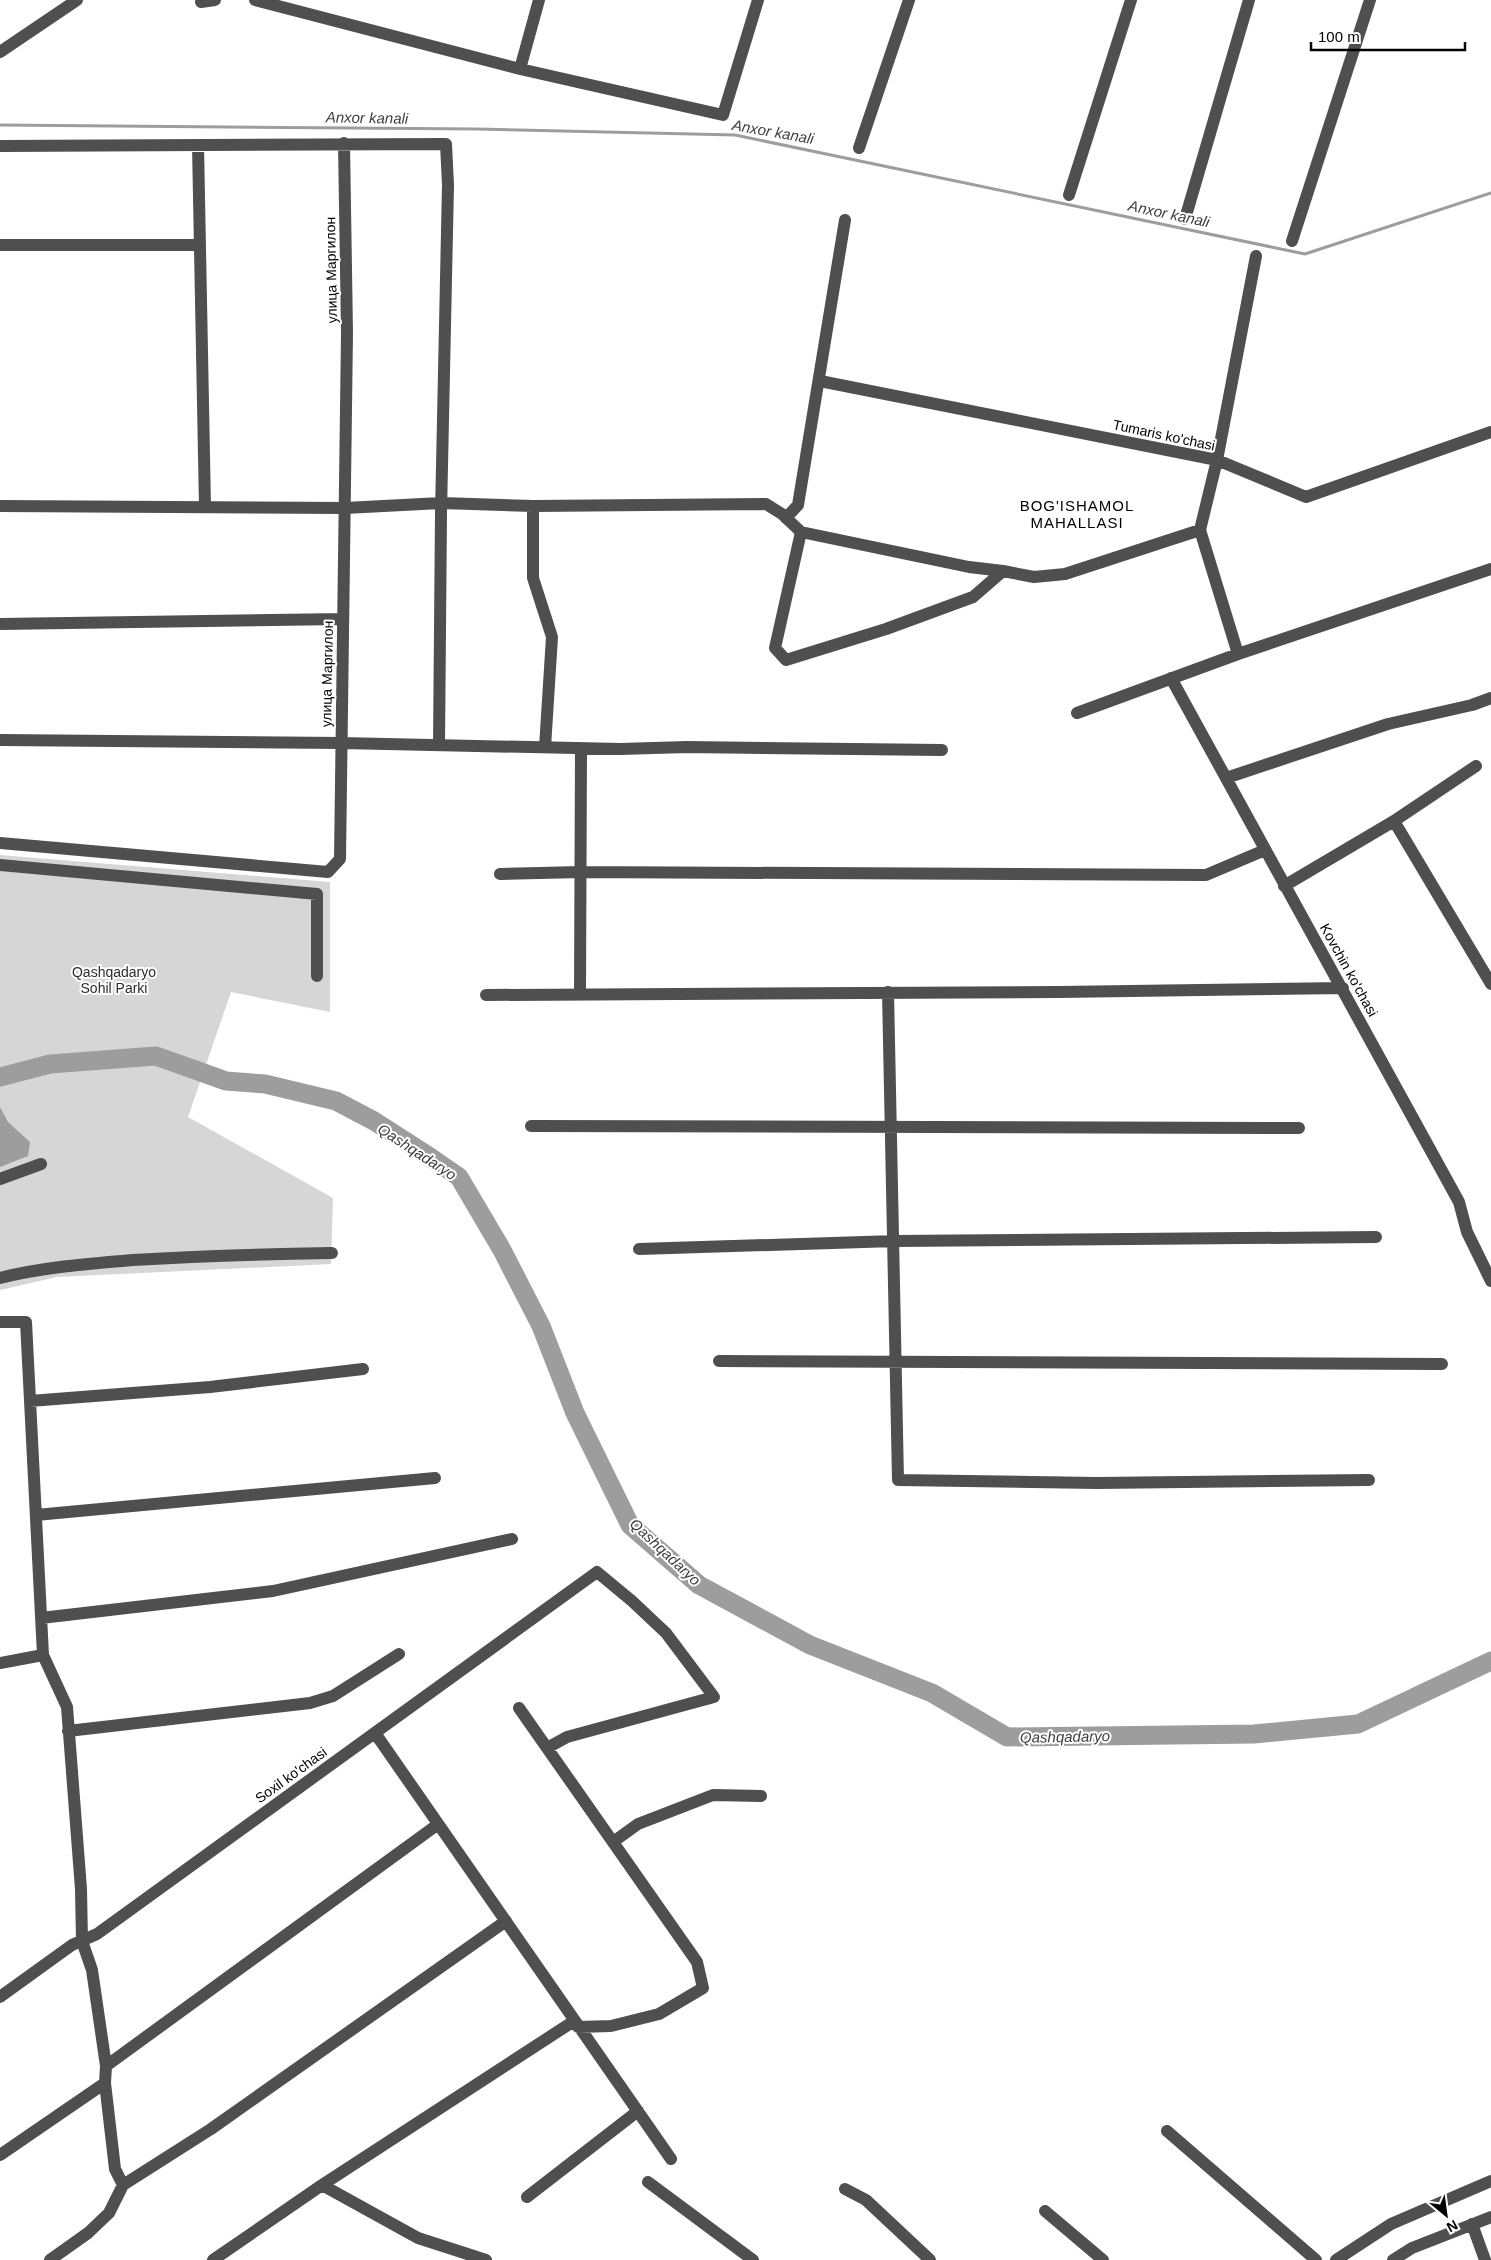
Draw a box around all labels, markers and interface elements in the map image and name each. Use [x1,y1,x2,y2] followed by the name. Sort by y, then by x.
[1311,20,1465,52] scale bar
[1318,28,1360,45] text: 100 m
[325,108,409,127] water label: Anxor kanali
[730,116,816,147] water label: Anxor kanali
[1126,196,1212,231] water label: Anxor kanali
[322,217,340,323] street label: улица Маргилон
[1111,416,1217,454] street label: Tumaris ko'chasi
[1020,497,1134,531] district label: BOG'ISHAMOL MAHALLASI
[318,621,336,727] street label: улица Маргилон
[1317,921,1381,1019] street label: Kovchin ko'chasi
[72,964,156,996] park label: Qashqadaryo Sohil Parki
[375,1120,460,1183] water label: Qashqadaryo
[627,1515,704,1589] water label: Qashqadaryo
[1020,1727,1110,1746] water label: Qashqadaryo
[252,1744,330,1806] street label: Soxil ko'chasi
[1421,2190,1471,2240] north arrow
[1444,2217,1461,2236] text: N

